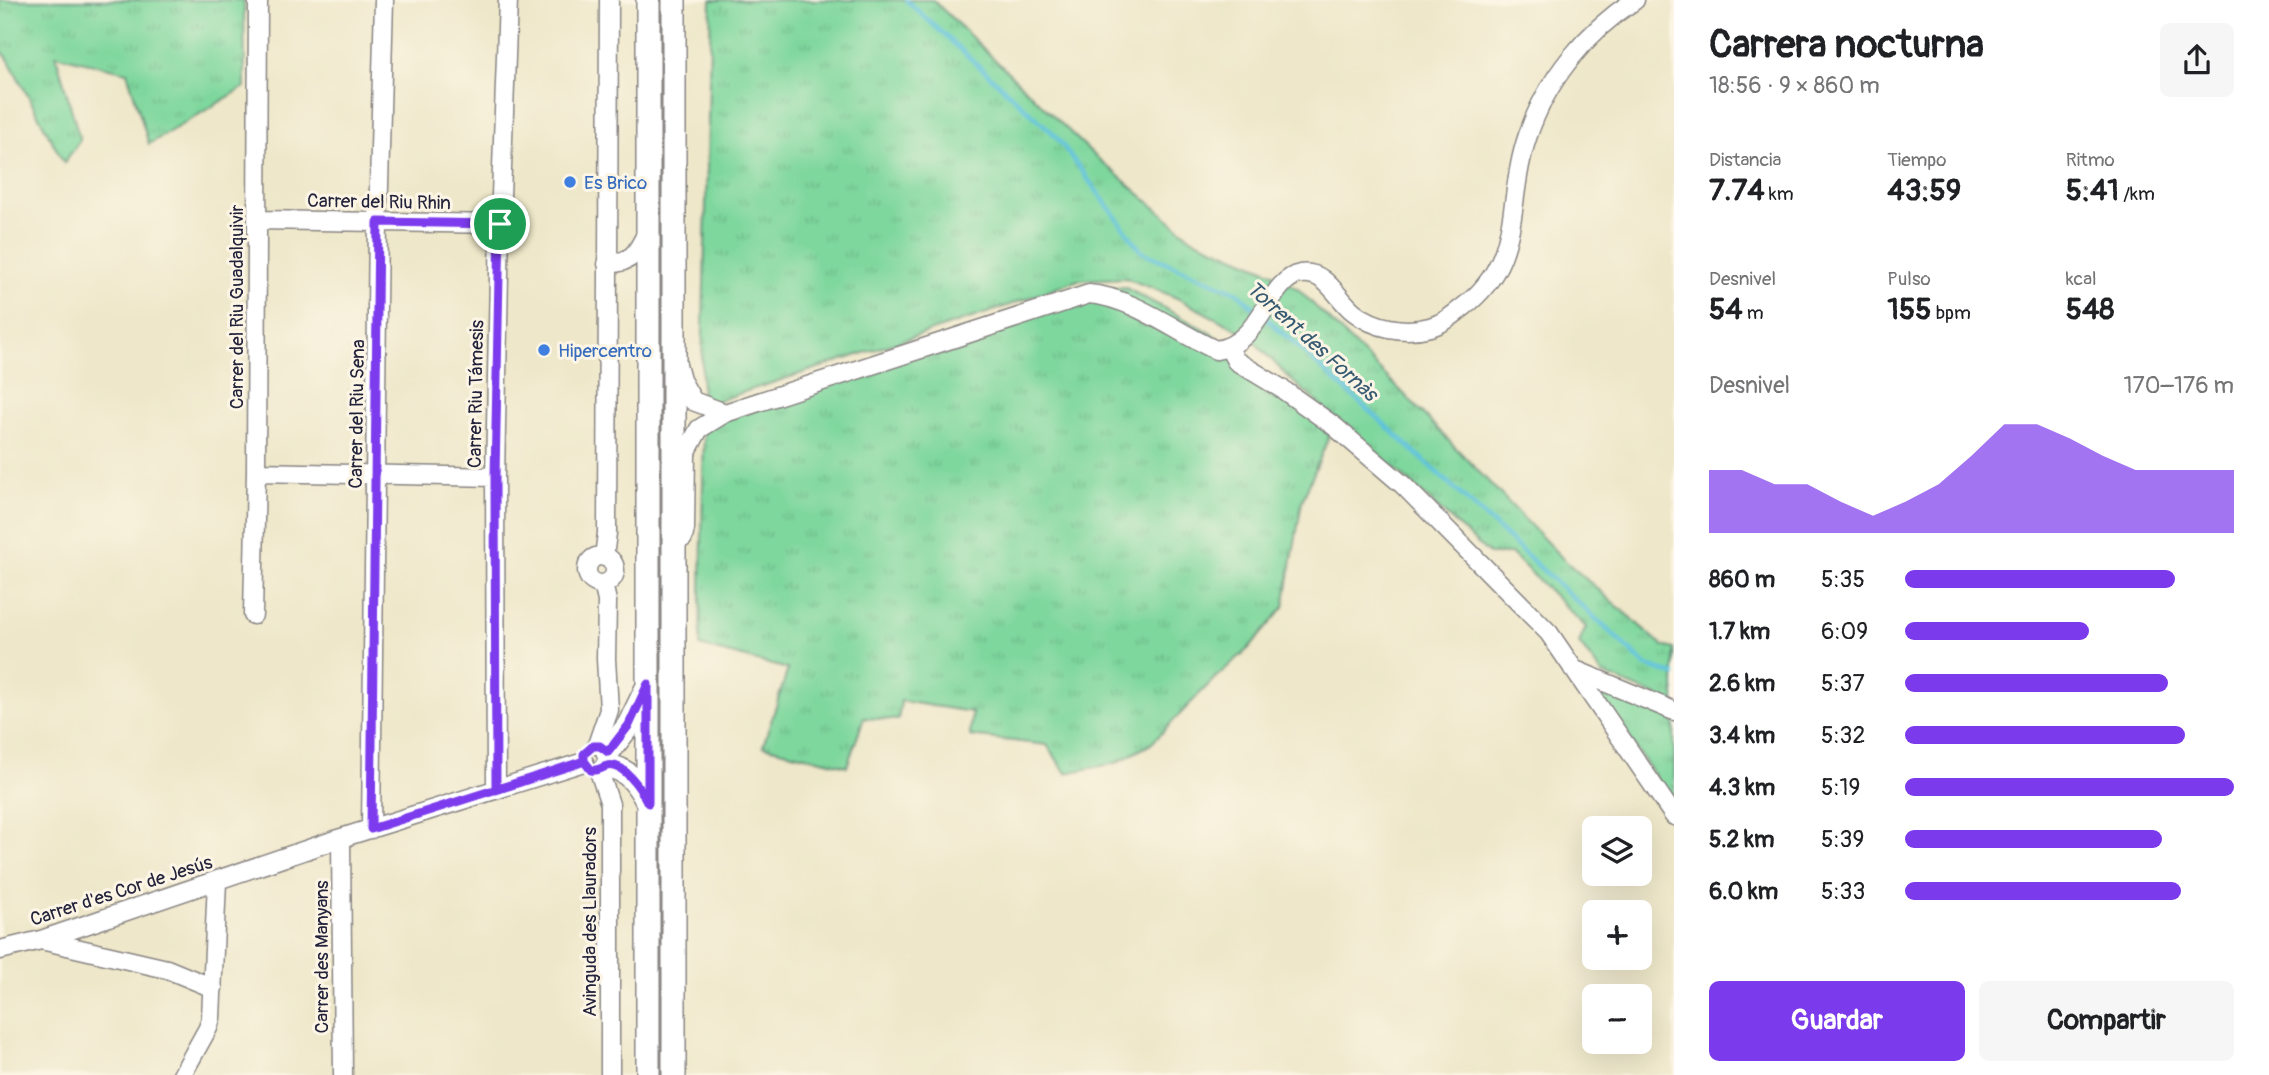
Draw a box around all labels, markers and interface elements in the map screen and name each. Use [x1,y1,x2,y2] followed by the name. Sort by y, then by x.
[1709,21,1984,69] text: Carrera nocturna
[2160,23,2234,97] button: share
[1709,71,1880,100] text: 18:56 · 9 × 860 m
[1709,148,1781,172] text: Distancia
[1887,148,1946,172] text: Tiempo
[2066,148,2115,172] text: Ritmo
[584,171,647,195] place label: Es Brico
[1709,172,1765,209] text: 7.74
[1887,172,1961,209] text: 43:59
[2066,172,2119,209] text: 5:41
[562,174,578,190] marker: Es Brico
[1765,182,1794,206] text: km
[2119,182,2155,206] text: /km
[307,189,451,215] street label: Carrer del Riu Rhin
[470,194,530,254] pin
[225,205,249,409] street label: Carrer del Riu Guadalquivir
[481,205,519,243] icon: arrive
[1709,267,1776,291] text: Desnivel
[1887,267,1931,291] text: Pulso
[2066,267,2097,291] text: kcal
[1240,275,1385,409] water label: Torrent des Fornàs
[1709,291,1743,328] text: 54
[1887,291,1932,328] text: 155
[2066,291,2114,328] text: 548
[1743,301,1764,325] text: m
[1932,301,1971,325] text: bpm
[463,319,489,468] street label: Carrer Riu Támesis
[344,339,370,489] street label: Carrer del Riu Sena
[558,339,652,363] place label: Hipercentro
[536,342,552,358] marker: Hipercentro
[1709,371,1790,400] text: Desnivel
[2124,371,2234,400] text: 170–176 m
[1709,565,1775,594] text: 860 m
[1821,565,1865,594] text: 5:35
[1709,617,1770,646] text: 1.7 km
[1821,617,1868,646] text: 6:09
[1709,669,1775,698] text: 2.6 km
[1821,669,1865,698] text: 5:37
[1709,721,1775,750] text: 3.4 km
[1821,721,1865,750] text: 5:32
[1709,773,1775,802] text: 4.3 km
[1821,773,1860,802] text: 5:19
[1582,816,1652,1054] map controls
[1582,816,1652,886] button: layers
[1709,825,1774,854] text: 5.2 km
[1821,825,1864,854] text: 5:39
[578,827,602,1017] street label: Avinguda des Llauradors
[27,850,216,932] street label: Carrer d'es Cor de Jesús
[1709,877,1778,906] text: 6.0 km
[1821,877,1865,906] text: 5:33
[310,880,334,1034] street label: Carrer des Manyans
[1582,900,1652,970] button: +
[1709,981,1965,1061] button: Guardar
[1979,981,2234,1061] button: Compartir
[1582,984,1652,1054] button: −

